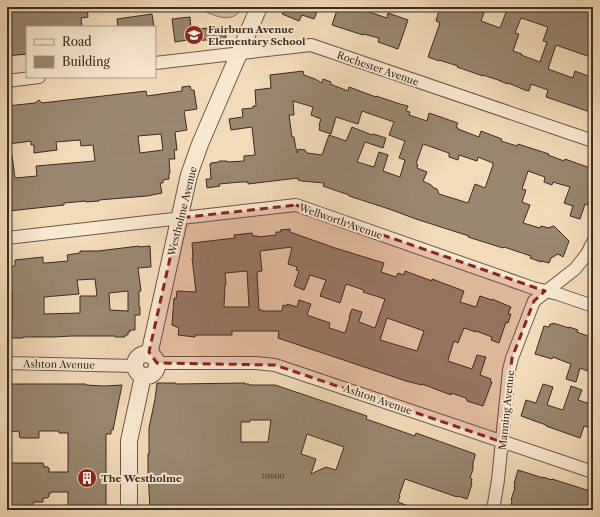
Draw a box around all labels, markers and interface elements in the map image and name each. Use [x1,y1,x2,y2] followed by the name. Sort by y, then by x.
[208,23,306,48] place label: Fairburn Avenue Elementary School
[183,24,205,46] school or university icon: Fairburn Avenue Elementary School
[26,26,156,78] legend
[62,34,92,49] text: Road
[335,48,421,89] street label: Rochester Avenue
[62,54,110,69] text: Building
[165,165,200,258] street label: Westholme Avenue
[296,201,385,242] street label: Wellworth Avenue
[22,357,95,372] street label: Ashton Avenue
[496,369,517,451] street label: Manning Avenue
[341,381,414,417] street label: Ashton Avenue
[76,467,98,489] building icon: The Westholme
[261,471,285,481] house number: 10600
[101,472,182,485] place label: The Westholme

